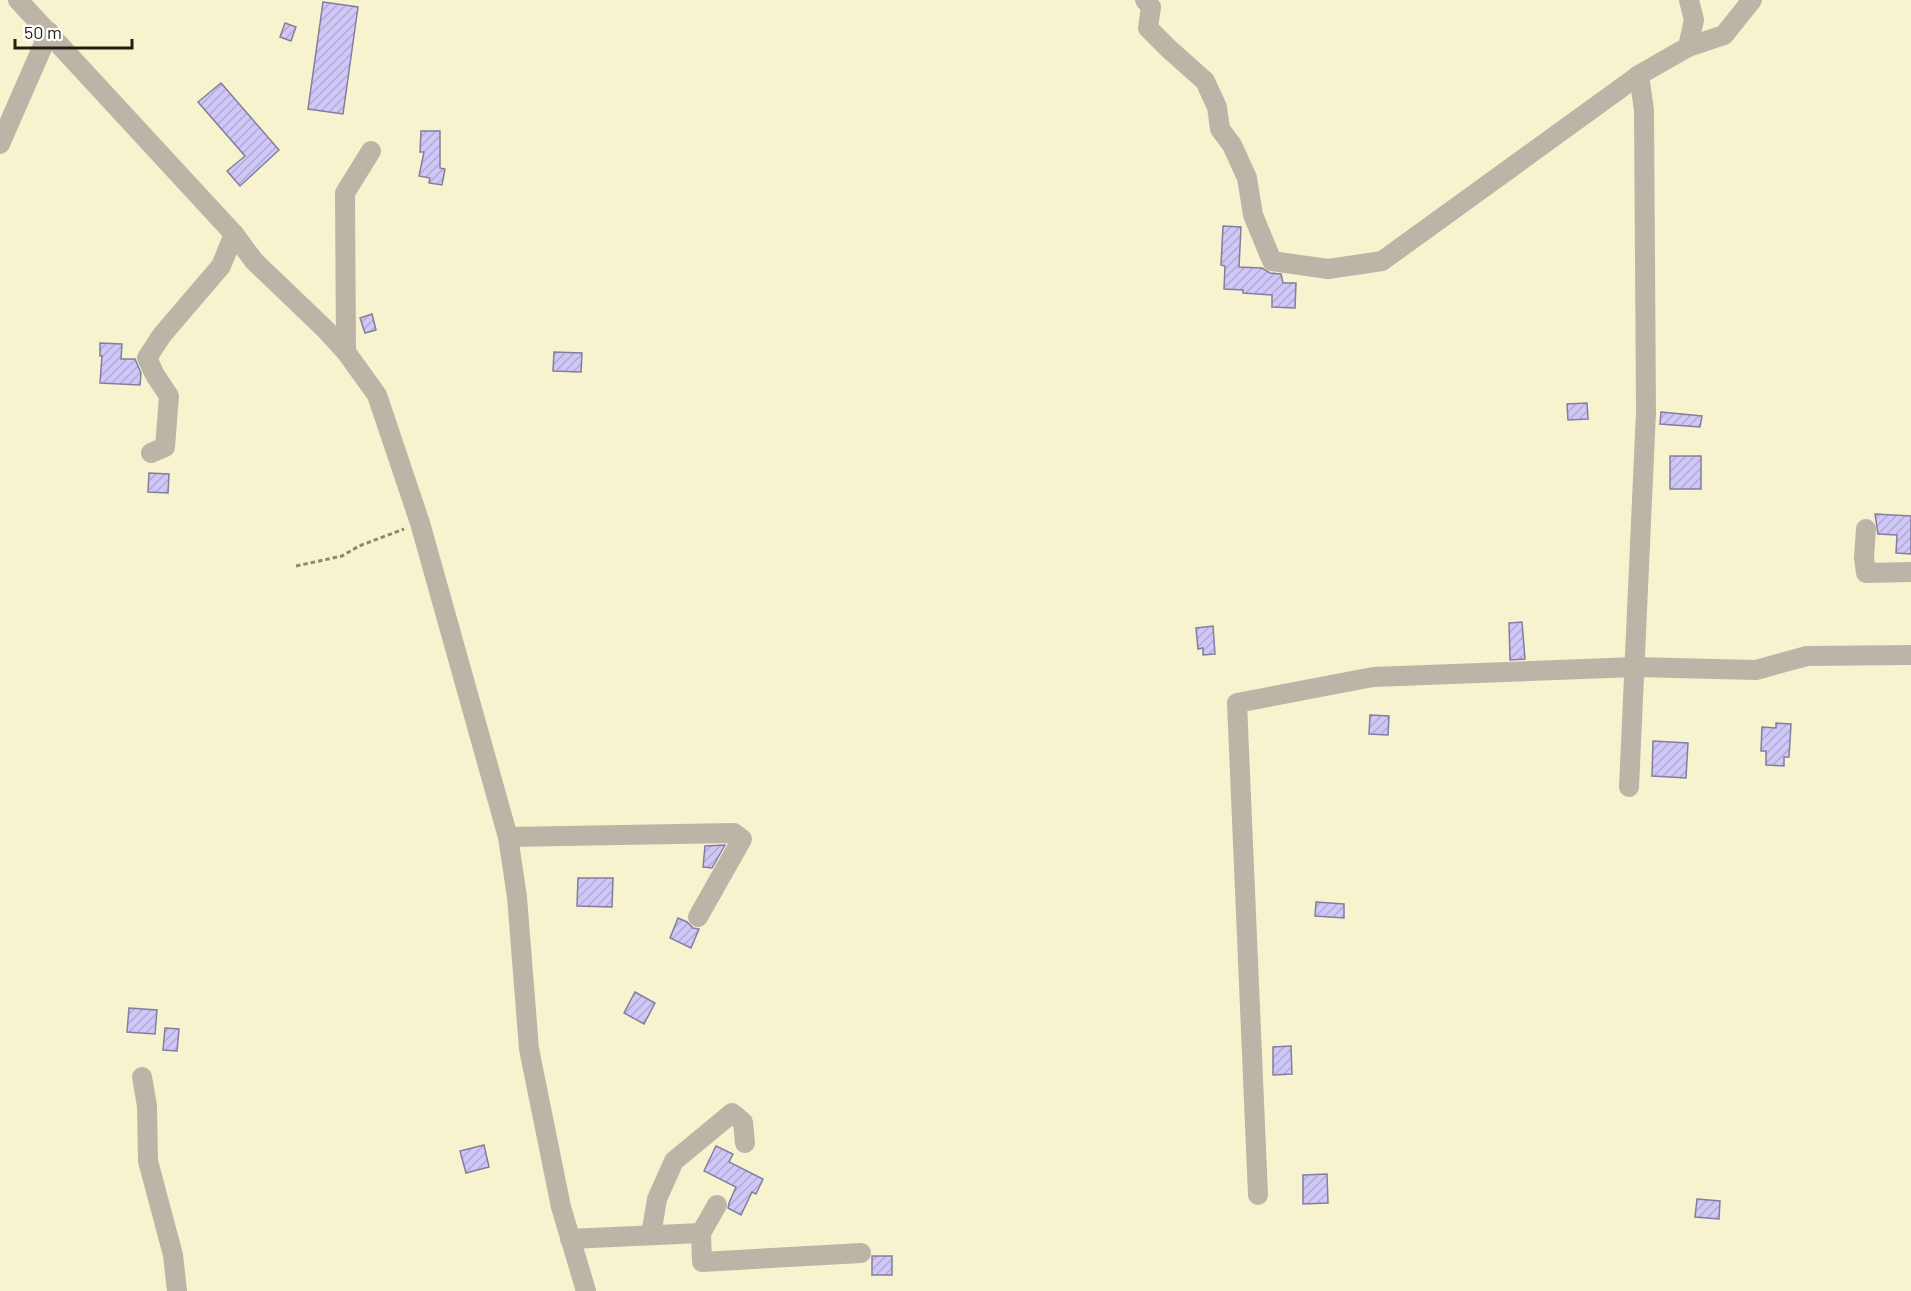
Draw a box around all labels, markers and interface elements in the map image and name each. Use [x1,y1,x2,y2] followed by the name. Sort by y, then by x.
[15,12,132,50] scale bar
[24,21,62,43] text: 50 m

